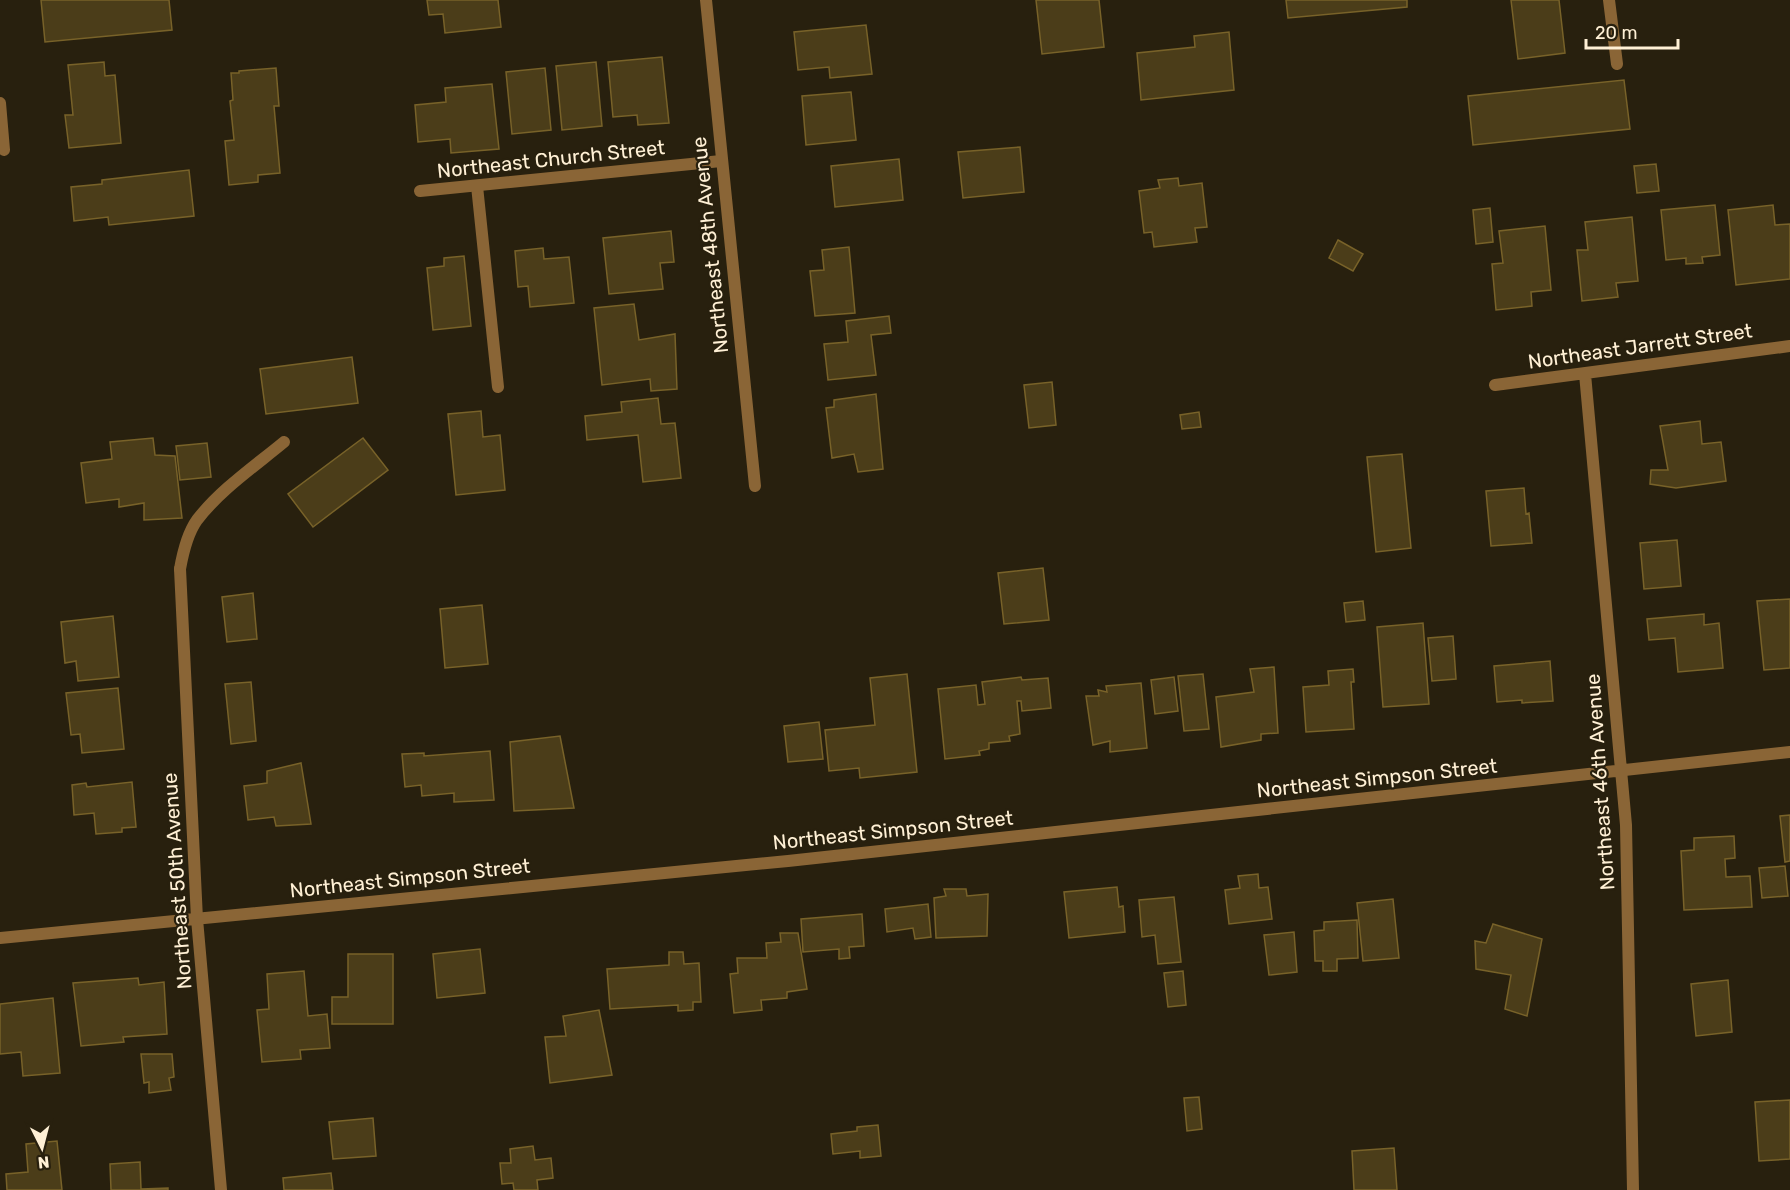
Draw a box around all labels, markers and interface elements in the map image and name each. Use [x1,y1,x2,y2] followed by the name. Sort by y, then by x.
[1586,12,1678,50] scale bar
[1595,22,1637,44] text: 20 m
[436,135,666,183] street label: Northeast Church Street
[687,135,733,355] street label: Northeast 48th Avenue
[1526,318,1754,374] street label: Northeast Jarrett Street
[1580,673,1620,891] street label: Northeast 46th Avenue
[1256,753,1499,803] street label: Northeast Simpson Street
[157,772,197,990] street label: Northeast 50th Avenue
[772,805,1015,855] street label: Northeast Simpson Street
[289,853,532,903] street label: Northeast Simpson Street
[12,1118,72,1178] north arrow
[37,1152,50,1172] text: N

